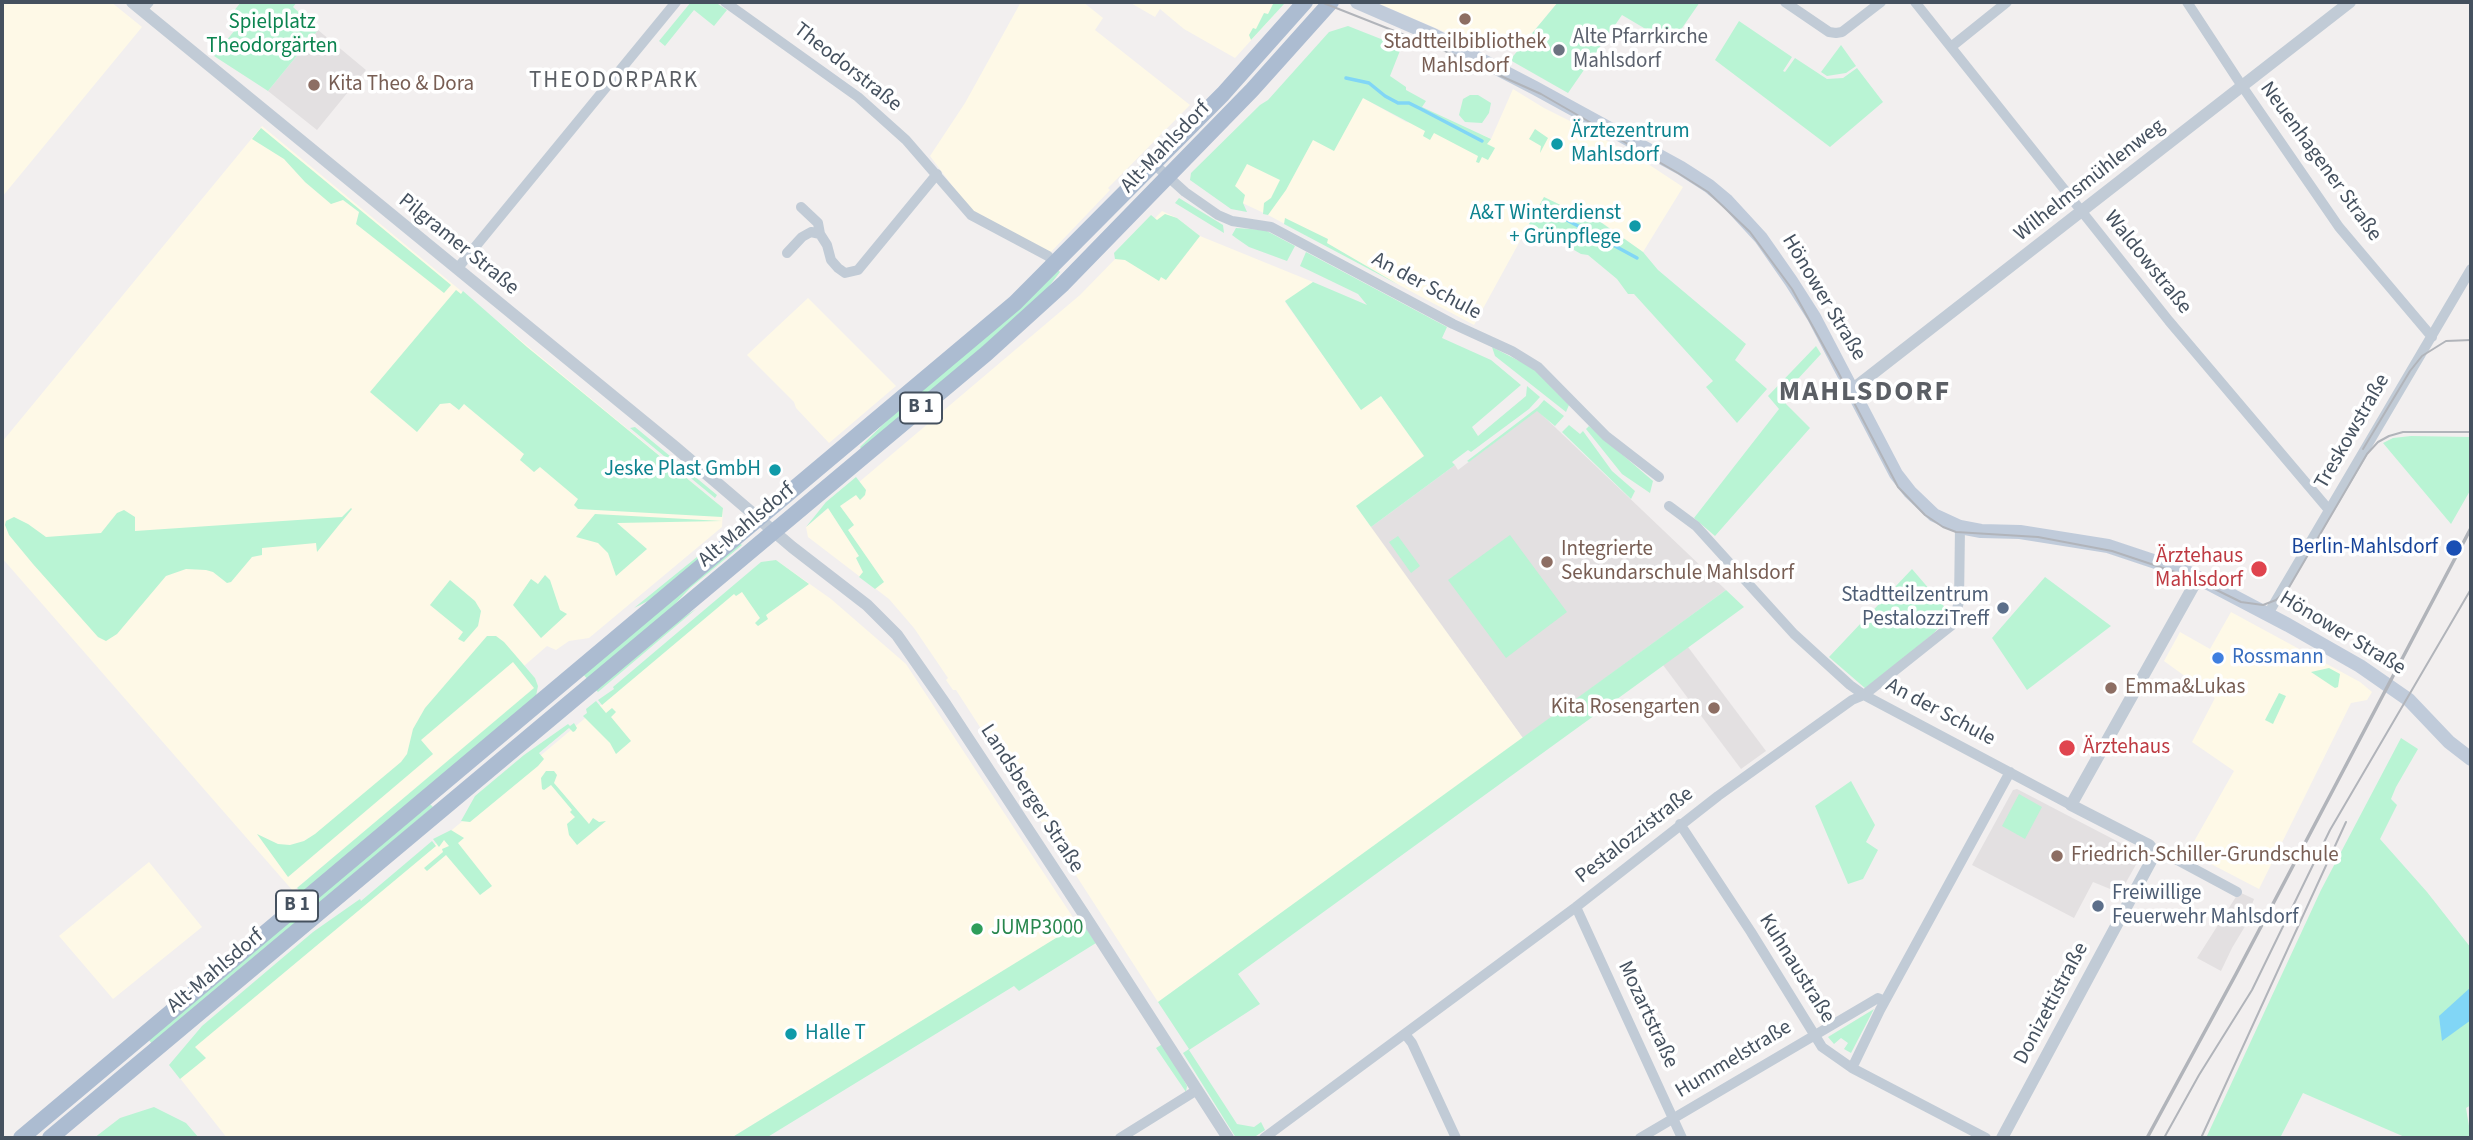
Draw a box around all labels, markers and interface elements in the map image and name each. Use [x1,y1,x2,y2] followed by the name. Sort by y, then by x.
[206,10,338,60] park label: Spielplatz Theodorgärten
[1457,11,1473,27] marker: Stadtteilbibliothek Mahlsdorf
[788,18,906,118] street label: Theodorstraße
[1573,25,1708,75] place label: Alte Pfarrkirche Mahlsdorf
[1383,30,1547,80] place label: Stadtteilbibliothek Mahlsdorf
[1551,42,1567,58] marker: Alte Pfarrkirche Mahlsdorf
[530,68,698,96] district label: THEODORPARK
[328,72,474,98] place label: Kita Theo & Dora
[306,77,322,93] marker: Kita Theo & Dora
[2254,77,2386,247] street label: Neuenhagener Straße
[1116,97,1216,199] street label: Alt-Mahlsdorf
[2010,115,2170,247] street label: Wilhelmsmühlenweg
[1571,119,1690,169] place label: Ärztezentrum Mahlsdorf
[1549,136,1565,152] marker: Ärztezentrum Mahlsdorf
[393,189,523,301] street label: Pilgramer Straße
[1470,201,1621,251] place label: A&T Winterdienst + Grünpflege
[2098,206,2196,320] street label: Waldowstraße
[1627,218,1643,234] marker: A&T Winterdienst + Grünpflege
[1776,230,1870,366] street label: Hönower Straße
[1367,248,1485,326] street label: An der Schule
[2310,370,2396,494] street label: Treskowstraße
[1780,377,1950,411] district label: MAHLSDORF
[900,392,942,424] road number: B 1
[604,457,761,483] place label: Jeske Plast GmbH
[767,462,783,478] marker: Jeske Plast GmbH
[694,479,800,573] street label: Alt-Mahlsdorf
[2292,535,2438,561] place label: Berlin-Mahlsdorf
[1561,537,1794,587] place label: Integrierte Sekundarschule Mahlsdorf
[2444,538,2464,558] marker: Berlin-Mahlsdorf
[2155,544,2243,594] place label: Ärztehaus Mahlsdorf
[1539,554,1555,570] marker: Integrierte Sekundarschule Mahlsdorf
[2249,559,2269,579] marker: Ärztehaus Mahlsdorf
[1841,583,1989,633] place label: Stadtteilzentrum PestalozziTreff
[2274,587,2410,681] street label: Hönower Straße
[1995,600,2011,616] marker: Stadtteilzentrum PestalozziTreff
[2232,645,2324,671] place label: Rossmann
[2210,650,2226,666] marker: Rossmann
[1881,674,1999,752] street label: An der Schule
[2125,675,2245,701] place label: Emma&Lukas
[2103,680,2119,696] marker: Emma&Lukas
[1551,695,1700,721] place label: Kita Rosengarten
[1706,700,1722,716] marker: Kita Rosengarten
[974,720,1088,878] street label: Landsberger Straße
[2083,735,2170,761] place label: Ärztehaus
[2057,738,2077,758] marker: Ärztehaus
[1571,782,1699,890] street label: Pestalozzistraße
[2071,843,2339,869] place label: Friedrich-Schiller-Grundschule
[2049,848,2065,864] marker: Friedrich-Schiller-Grundschule
[2112,881,2298,931] place label: Freiwillige Feuerwehr Mahlsdorf
[276,890,318,922] road number: B 1
[2090,898,2106,914] marker: Freiwillige Feuerwehr Mahlsdorf
[1753,910,1839,1028] street label: Kuhnaustraße
[991,916,1084,942] place label: JUMP3000
[969,921,985,937] marker: JUMP3000
[163,925,269,1019] street label: Alt-Mahlsdorf
[2009,939,2095,1069] street label: Donizettistraße
[1611,958,1683,1072] street label: Mozartstraße
[1671,1015,1797,1105] street label: Hummelstraße
[805,1021,866,1047] place label: Halle T
[783,1026,799,1042] marker: Halle T

